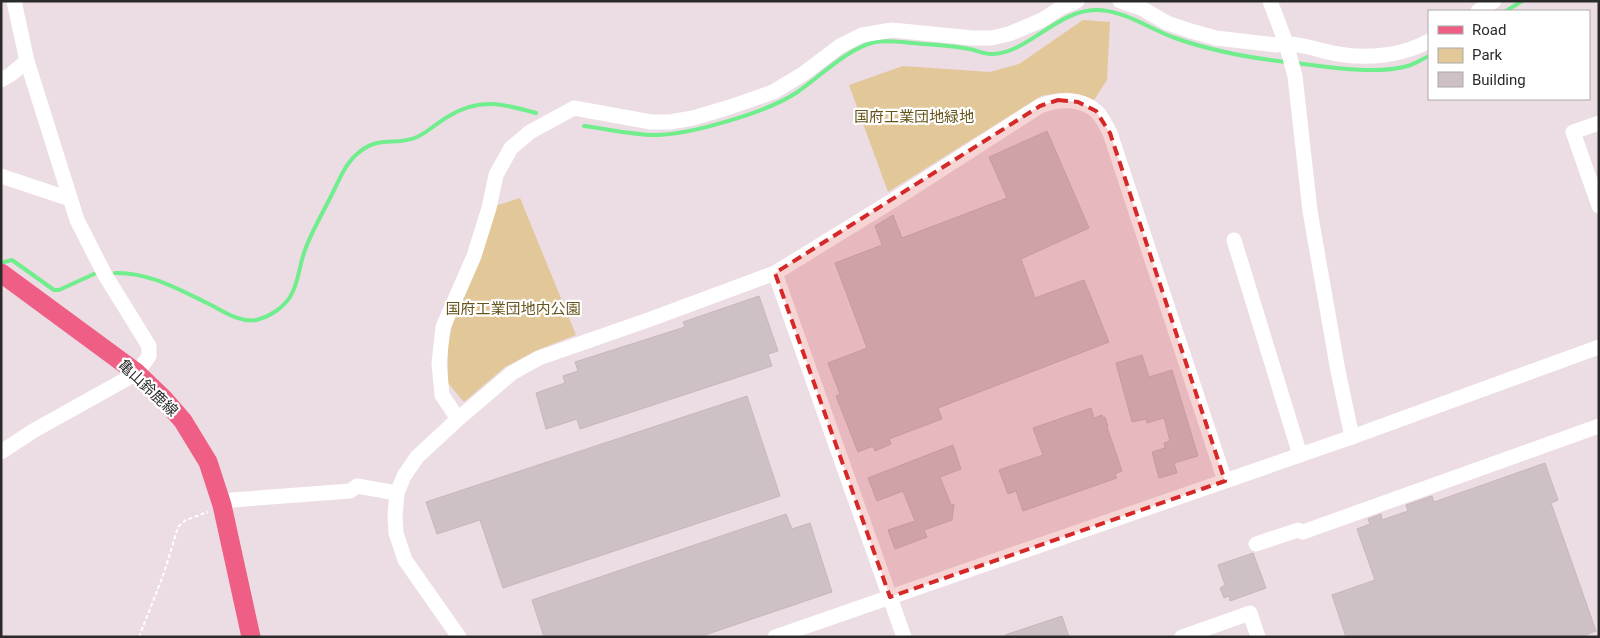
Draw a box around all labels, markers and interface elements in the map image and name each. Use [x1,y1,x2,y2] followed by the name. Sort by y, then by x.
[1428,10,1590,100] legend
[1472,21,1506,39] text: Road
[1472,46,1503,64] text: Park
[1472,71,1526,89] text: Building
[854,108,974,126] park label: 国府工業団地緑地
[445,300,581,318] park label: 国府工業団地内公園
[114,356,182,420] street label: 亀山鈴鹿線

